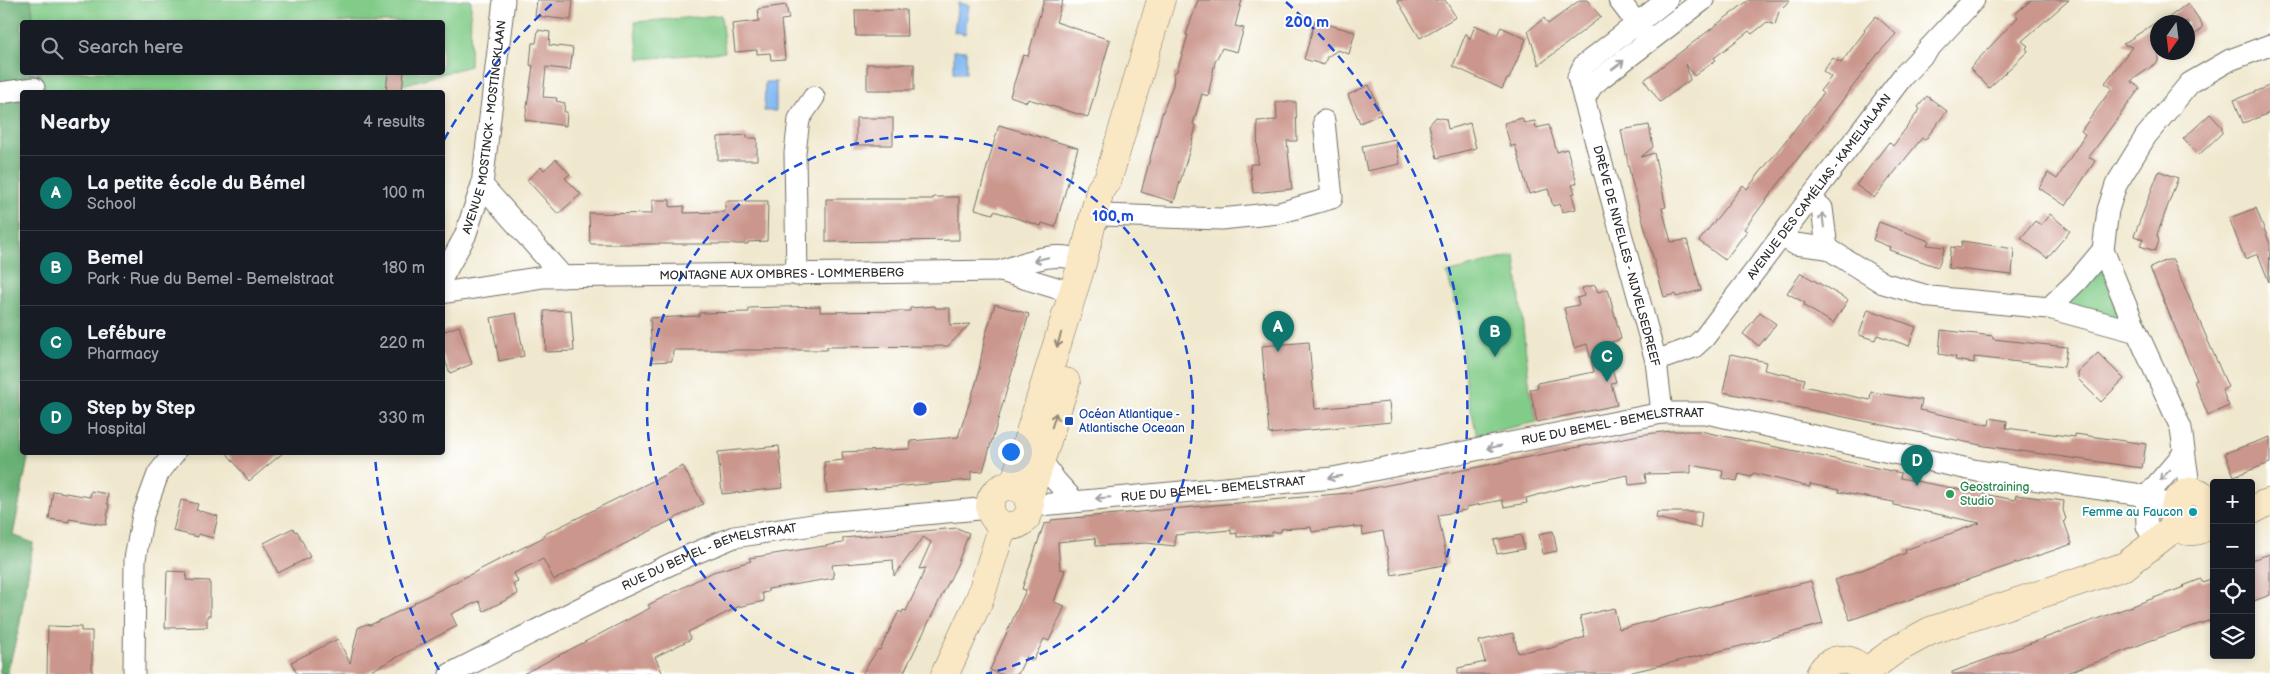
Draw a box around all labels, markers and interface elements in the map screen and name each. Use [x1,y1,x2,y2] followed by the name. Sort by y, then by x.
[1285,13,1329,32] text: 200 m
[2150,15,2195,60] north arrow
[20,20,445,75] search box
[459,20,509,236] street label: AVENUE MOSTINCK - MOSTINCKLAAN
[38,34,66,62] icon: search
[78,36,183,59] text: Search here
[1611,60,1624,71] one-way arrow
[1744,91,1894,282] street label: AVENUE DES CAMÉLIAS - KAMELIALAAN
[40,110,110,135] text: Nearby
[363,113,425,132] text: 4 results
[1589,143,1665,369] street label: DRÈVE DE NIVELLES - NIJVELSEDREEF
[87,172,305,195] text: La petite école du Bémel
[51,184,61,203] text: A
[382,184,425,203] text: 100 m
[87,195,136,214] text: School
[1092,207,1134,226] text: 100 m
[1818,213,1828,229] one-way arrow
[87,247,143,270] text: Bemel
[1034,254,1050,264] one-way arrow
[50,259,62,278] text: B
[383,259,425,278] text: 180 m
[659,265,904,283] street label: MONTAGNE AUX OMBRES - LOMMERBERG
[87,270,334,289] text: Park · Rue du Bemel - Bemelstraat
[1262,311,1294,352] pin: A
[1479,316,1511,357] pin: B
[87,322,166,345] text: Lefébure
[1053,331,1063,347] one-way arrow
[50,334,62,353] text: C
[379,334,425,353] text: 220 m
[1591,341,1623,382] pin: C
[87,345,159,364] text: Pharmacy
[87,397,195,420] text: Step by Step
[911,400,929,418] centre of rings
[1520,406,1705,448] street label: RUE DU BEMEL - BEMELSTRAAT
[1079,407,1185,436] place label: Océan Atlantique - Atlantische Oceaan
[50,409,62,428] text: D
[378,409,425,428] text: 330 m
[1050,412,1060,428] one-way arrow
[1063,415,1075,427] marker: Océan Atlantique - Atlantische Oceaan
[87,420,146,439] text: Hospital
[998,439,1024,465] your location
[1487,443,1503,452] one-way arrow
[1901,445,1933,486] pin: D
[2159,469,2171,481] one-way arrow
[1327,472,1343,482] one-way arrow
[1120,473,1307,505] street label: RUE DU BEMEL - BEMELSTRAAT
[2210,479,2255,659] map controls
[2210,479,2255,524] button: +
[1960,480,2030,509] place label: Geostraining Studio
[1944,488,1956,500] marker: Geostraining Studio
[1096,494,1112,503] one-way arrow
[2082,505,2183,520] place label: Femme au Faucon
[2187,506,2199,518] marker: Femme au Faucon
[619,520,798,594] street label: RUE DU BEMEL - BEMELSTRAAT
[2210,524,2255,569] button: −
[2210,569,2255,614] button: locate
[2210,614,2255,659] button: layers

